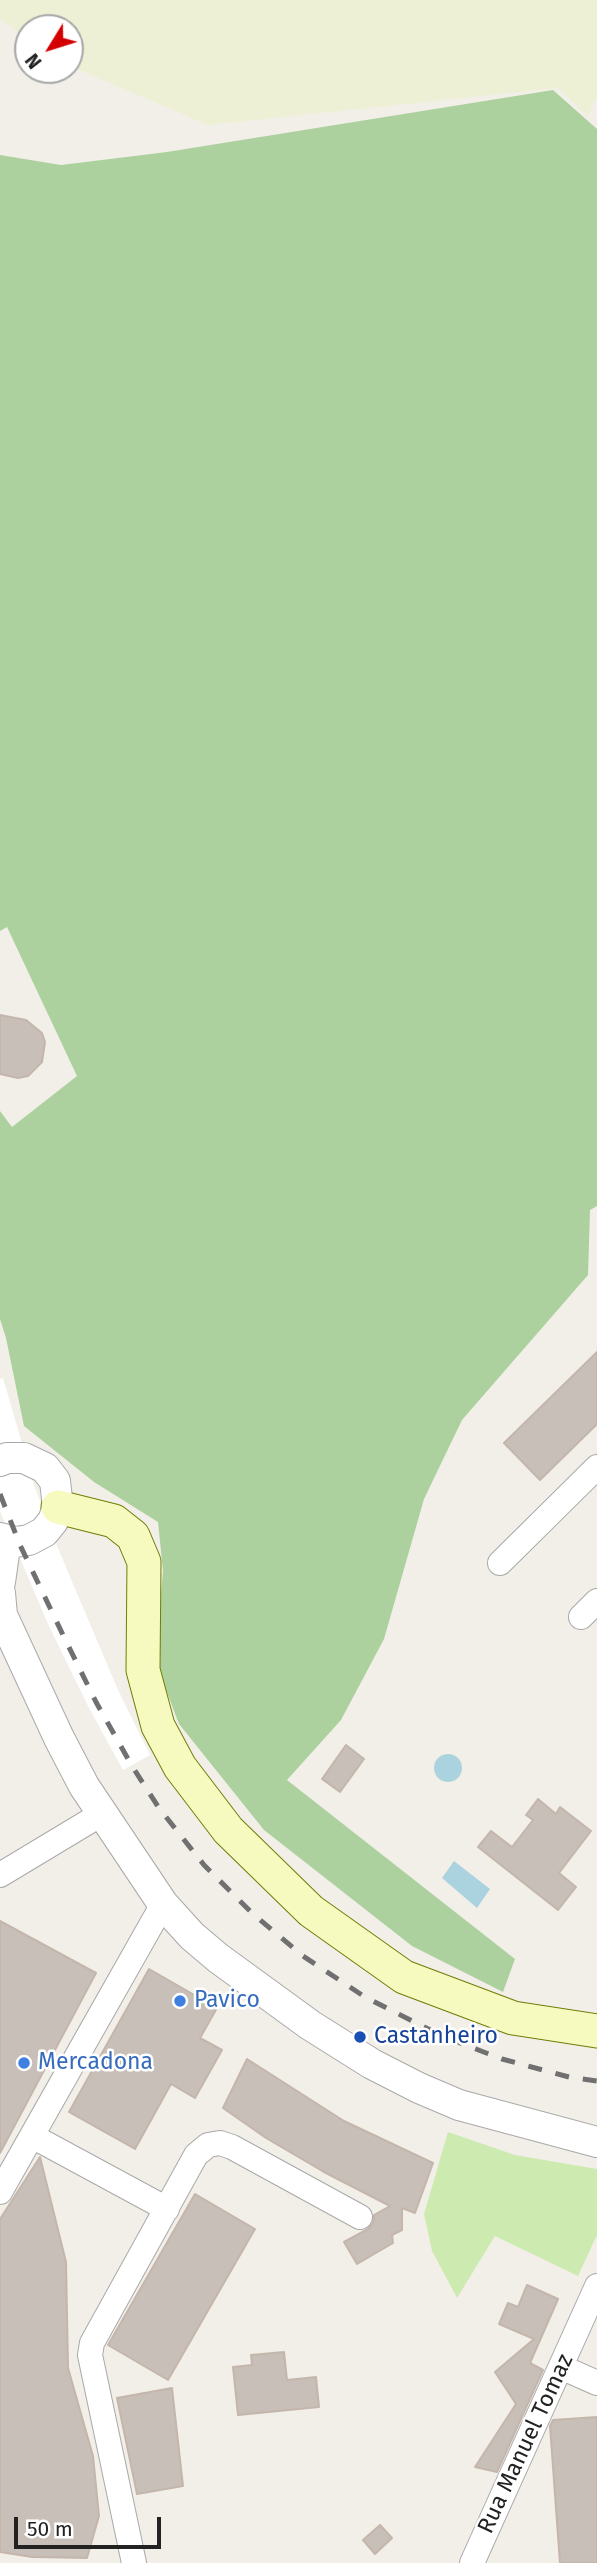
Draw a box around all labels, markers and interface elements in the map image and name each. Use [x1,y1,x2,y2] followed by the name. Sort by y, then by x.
[14,14,84,84] north arrow
[21,49,47,73] text: N
[194,1987,260,2015] place label: Pavico
[172,1993,188,2009] marker: Pavico
[374,2023,498,2051] place label: Castanheiro
[352,2029,368,2045] marker: Castanheiro
[38,2049,153,2077] place label: Mercadona
[16,2055,32,2071] marker: Mercadona
[472,2350,580,2538] street label: Rua Manuel Tomaz
[18,2504,164,2548] scale bar
[27,2516,73,2542] text: 50 m

